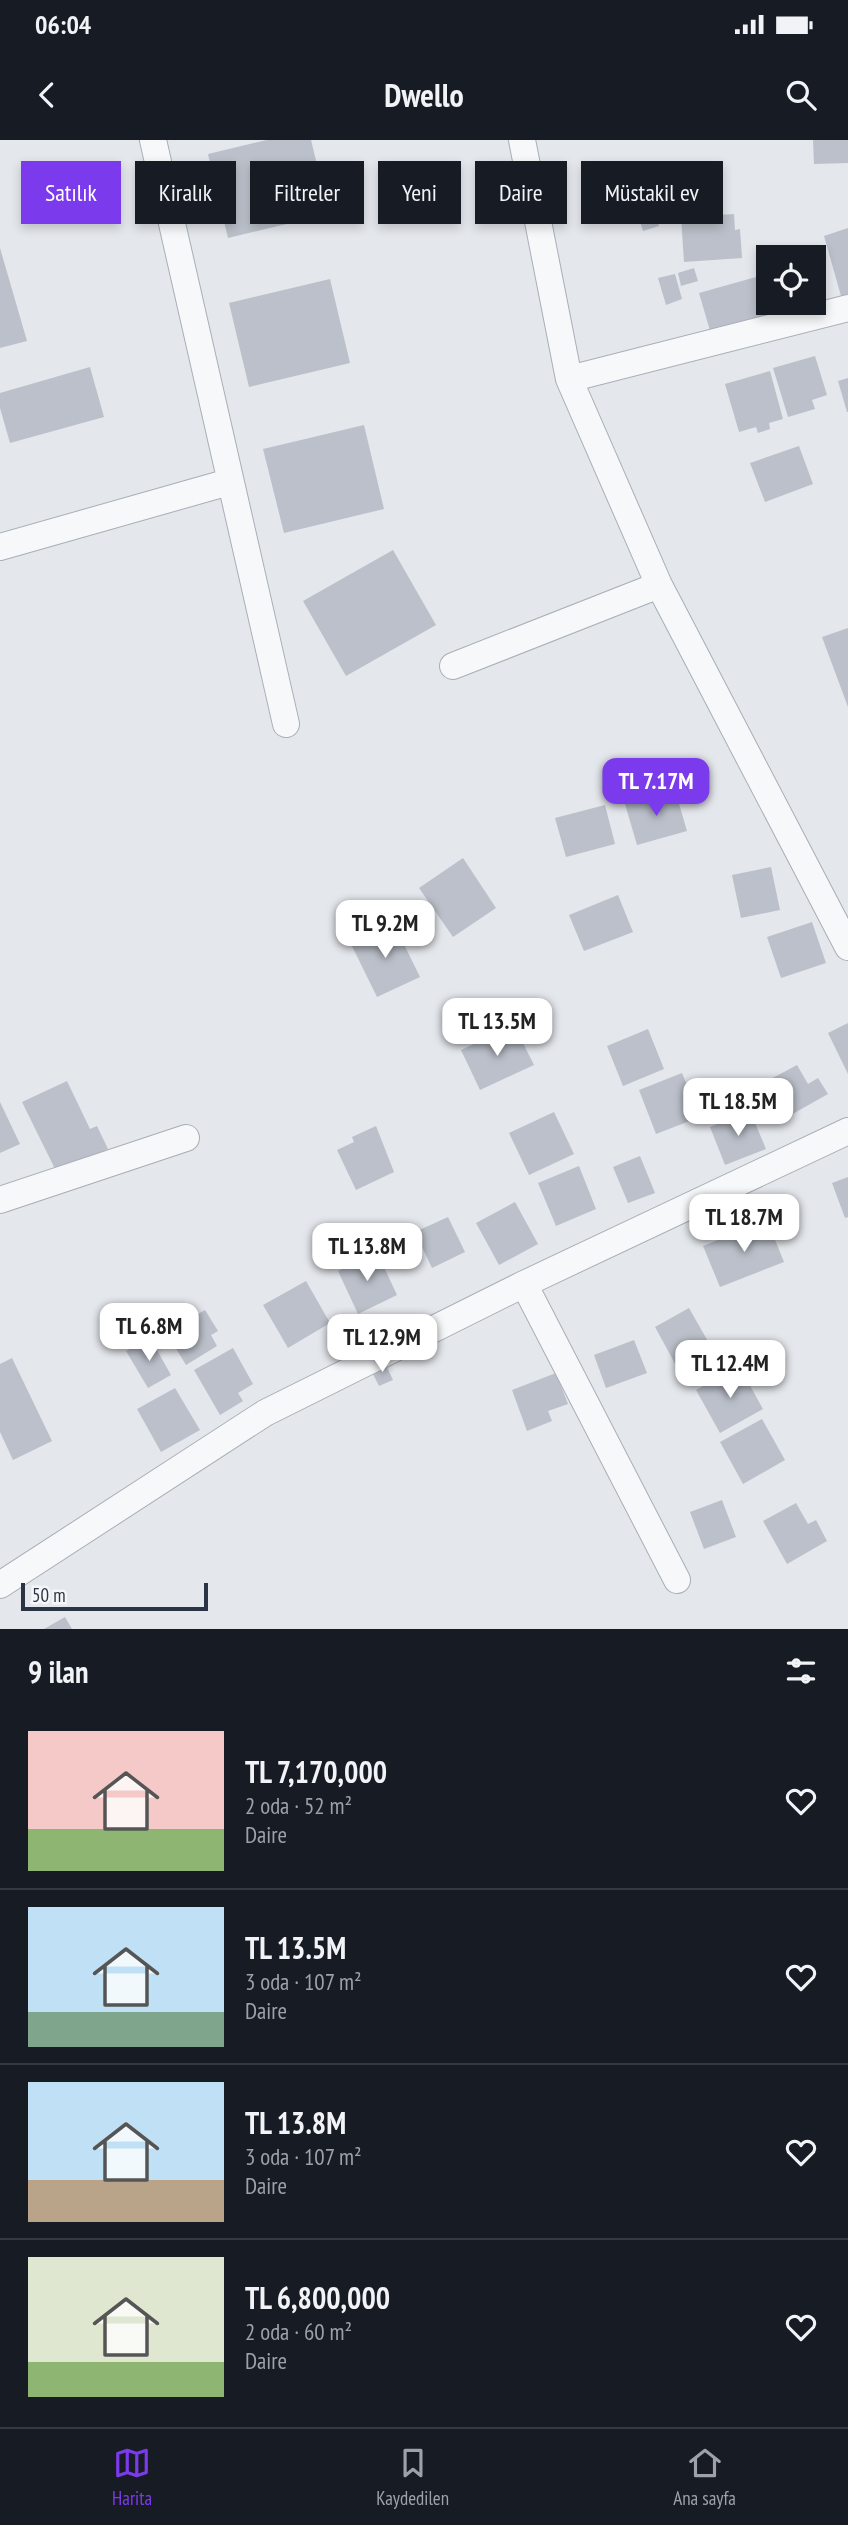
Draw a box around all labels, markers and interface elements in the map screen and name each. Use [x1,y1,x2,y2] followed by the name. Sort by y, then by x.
[35,8,91,41] text: 06:04
[384,74,464,116] text: Dwello
[28,76,66,114] icon: back
[782,76,820,114] icon: search
[21,161,121,224] chip: Satılık
[135,161,236,224] chip: Kiralık
[250,161,364,224] chip: Filtreler
[378,161,461,224] chip: Yeni
[475,161,567,224] chip: Daire
[581,161,723,224] chip: Müstakil ev
[756,245,826,315] map controls
[756,245,826,315] button: locate
[584,758,728,818] pin: TL 7.17M
[618,766,694,795] text: TL 7.17M
[320,900,450,960] pin: TL 9.2M
[352,908,418,937] text: TL 9.2M
[425,998,569,1058] pin: TL 13.5M
[458,1006,536,1035] text: TL 13.5M
[666,1079,810,1138] pin: TL 18.5M
[699,1086,777,1115] text: TL 18.5M
[672,1194,816,1254] pin: TL 18.7M
[705,1202,783,1231] text: TL 18.7M
[295,1224,439,1283] pin: TL 13.8M
[328,1231,406,1260] text: TL 13.8M
[84,1304,214,1363] pin: TL 6.8M
[116,1311,182,1340] text: TL 6.8M
[310,1314,454,1374] pin: TL 12.9M
[343,1322,421,1351] text: TL 12.9M
[658,1340,802,1400] pin: TL 12.4M
[691,1348,769,1377] text: TL 12.4M
[21,1580,208,1612] scale bar
[32,1583,66,1607] text: 50 m
[28,1652,88,1691] text: 9 ilan
[782,1652,820,1690] icon: filters
[245,1752,387,1791] text: TL 7,170,000
[84,1759,168,1843] icon: home
[782,1782,820,1820] icon: heart
[245,1791,352,1820] text: 2 oda · 52 m²
[245,1820,287,1849] text: Daire
[245,1928,346,1967] text: TL 13.5M
[84,1935,168,2019] icon: home
[782,1958,820,1996] icon: heart
[245,1967,361,1996] text: 3 oda · 107 m²
[245,1996,287,2025] text: Daire
[245,2103,346,2142] text: TL 13.8M
[84,2110,168,2194] icon: home
[782,2133,820,2171] icon: heart
[245,2142,361,2171] text: 3 oda · 107 m²
[245,2171,287,2200] text: Daire
[245,2278,390,2317] text: TL 6,800,000
[84,2285,168,2369] icon: home
[782,2308,820,2346] icon: heart
[245,2317,352,2346] text: 2 oda · 60 m²
[245,2346,287,2375] text: Daire
[112,2444,152,2510] tab: Harita
[376,2444,449,2510] tab: Kaydedilen
[673,2444,736,2510] tab: Ana sayfa

